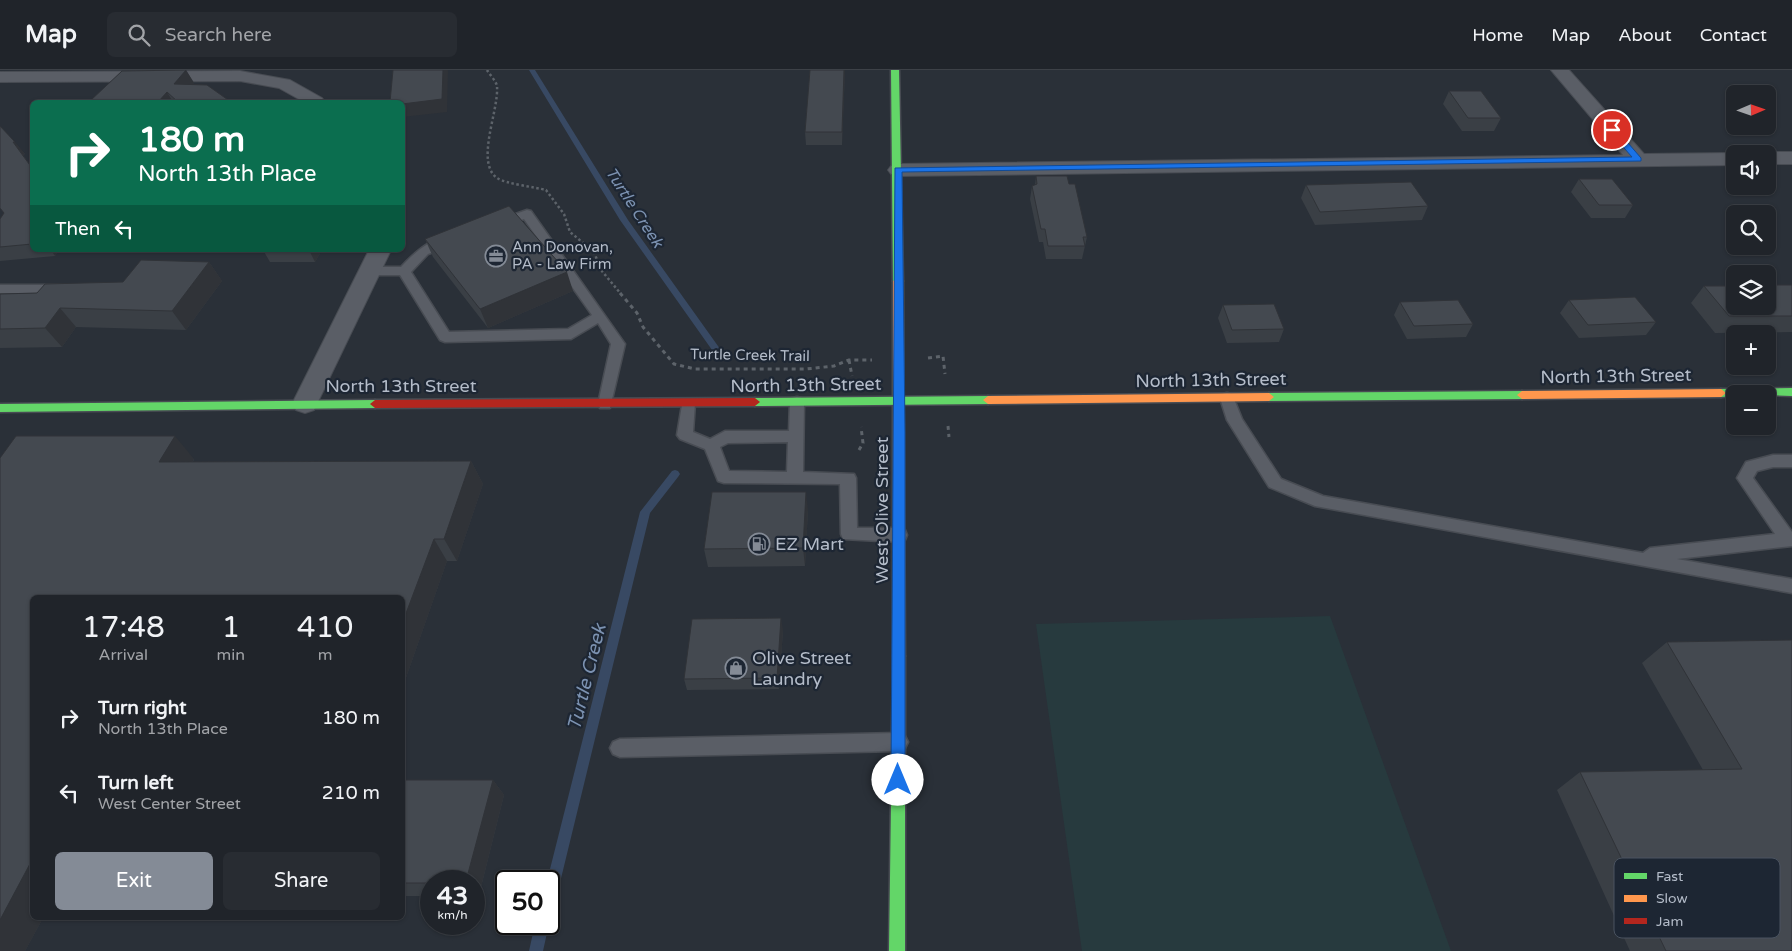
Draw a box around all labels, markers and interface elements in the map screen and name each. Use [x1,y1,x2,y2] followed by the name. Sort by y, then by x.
[107,12,457,57] search box
[25,20,77,49] text: Map
[125,21,153,49] icon: search
[165,24,272,46] text: Search here
[1472,24,1523,46] text: Home
[1551,24,1590,46] text: Map
[1618,24,1672,46] text: About
[1700,24,1767,46] text: Contact
[1726,85,1776,135] north arrow
[1726,85,1776,435] map controls
[1591,109,1633,151] pin
[1598,116,1626,144] icon: arrive
[138,119,245,161] text: 180 m
[55,120,120,185] icon: right
[1726,145,1776,195] button: sound
[138,161,316,187] text: North 13th Place
[601,164,668,253] water label: Turtle Creek
[1726,205,1776,255] button: search
[110,215,138,243] icon: left
[55,218,100,240] text: Then
[512,238,613,273] place label: Ann Donovan, PA - Law Firm
[484,244,508,268] office icon: Ann Donovan, PA - Law Firm
[1726,265,1776,315] button: layers
[1726,325,1776,375] button: +
[690,345,810,365] street label: Turtle Creek Trail
[1540,364,1692,388] street label: North 13th Street
[1135,368,1287,392] street label: North 13th Street
[730,373,882,397] street label: North 13th Street
[325,375,477,397] street label: North 13th Street
[1726,385,1776,435] button: −
[871,436,893,583] street label: West Olive Street
[747,532,771,556] fuel station icon: EZ Mart
[775,533,844,555] place label: EZ Mart
[82,609,165,646] text: 17:48
[221,609,240,646] text: 1
[297,609,353,646] text: 410
[563,620,611,733] water label: Turtle Creek
[99,645,148,665] text: Arrival
[217,645,245,665] text: min
[318,645,332,665] text: m
[752,647,851,690] place label: Olive Street Laundry
[724,656,748,680] shop icon: Olive Street Laundry
[98,697,186,719] text: Turn right
[55,704,83,732] icon: right
[322,707,380,729] text: 180 m
[98,719,228,739] text: North 13th Place
[871,753,923,805] position arrow
[98,772,174,794] text: Turn left
[55,779,83,807] icon: left
[322,782,380,804] text: 210 m
[98,794,241,814] text: West Center Street
[55,852,213,910] button: Exit
[223,852,380,910] button: Share
[1614,858,1780,938] legend
[1656,868,1684,885] text: Fast
[495,870,560,935] speed limit sign: 50
[437,881,468,911] text: 43
[1656,890,1688,907] text: Slow
[437,908,468,922] text: km/h
[1656,913,1683,930] text: Jam

